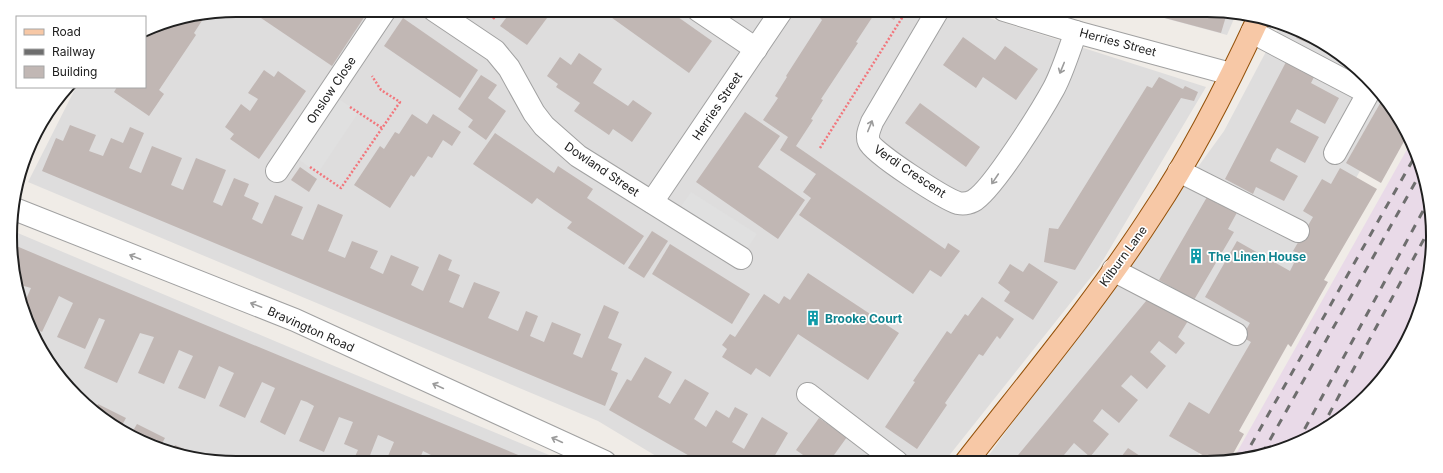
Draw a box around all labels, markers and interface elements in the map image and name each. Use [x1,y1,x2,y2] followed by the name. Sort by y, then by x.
[16,16,146,88] legend
[52,24,81,39] text: Road
[1078,25,1158,59] street label: Herries Street
[52,44,96,59] text: Railway
[303,54,359,126] street label: Onslow Close
[1058,61,1065,73] one-way arrow
[52,64,97,79] text: Building
[689,69,745,143] street label: Herries Street
[867,121,875,133] one-way arrow
[562,139,642,200] street label: Dowland Street
[871,141,949,201] street label: Verdi Crescent
[991,173,999,184] one-way arrow
[1096,223,1150,289] street label: Kilburn Lane
[1187,247,1205,265] building icon: The Linen House
[1208,249,1306,264] place label: The Linen House
[129,253,141,261] one-way arrow
[250,301,262,309] one-way arrow
[265,303,357,355] street label: Bravington Road
[804,309,822,327] building icon: Brooke Court
[825,311,903,326] place label: Brooke Court
[433,382,445,389] one-way arrow
[551,436,563,443] one-way arrow

